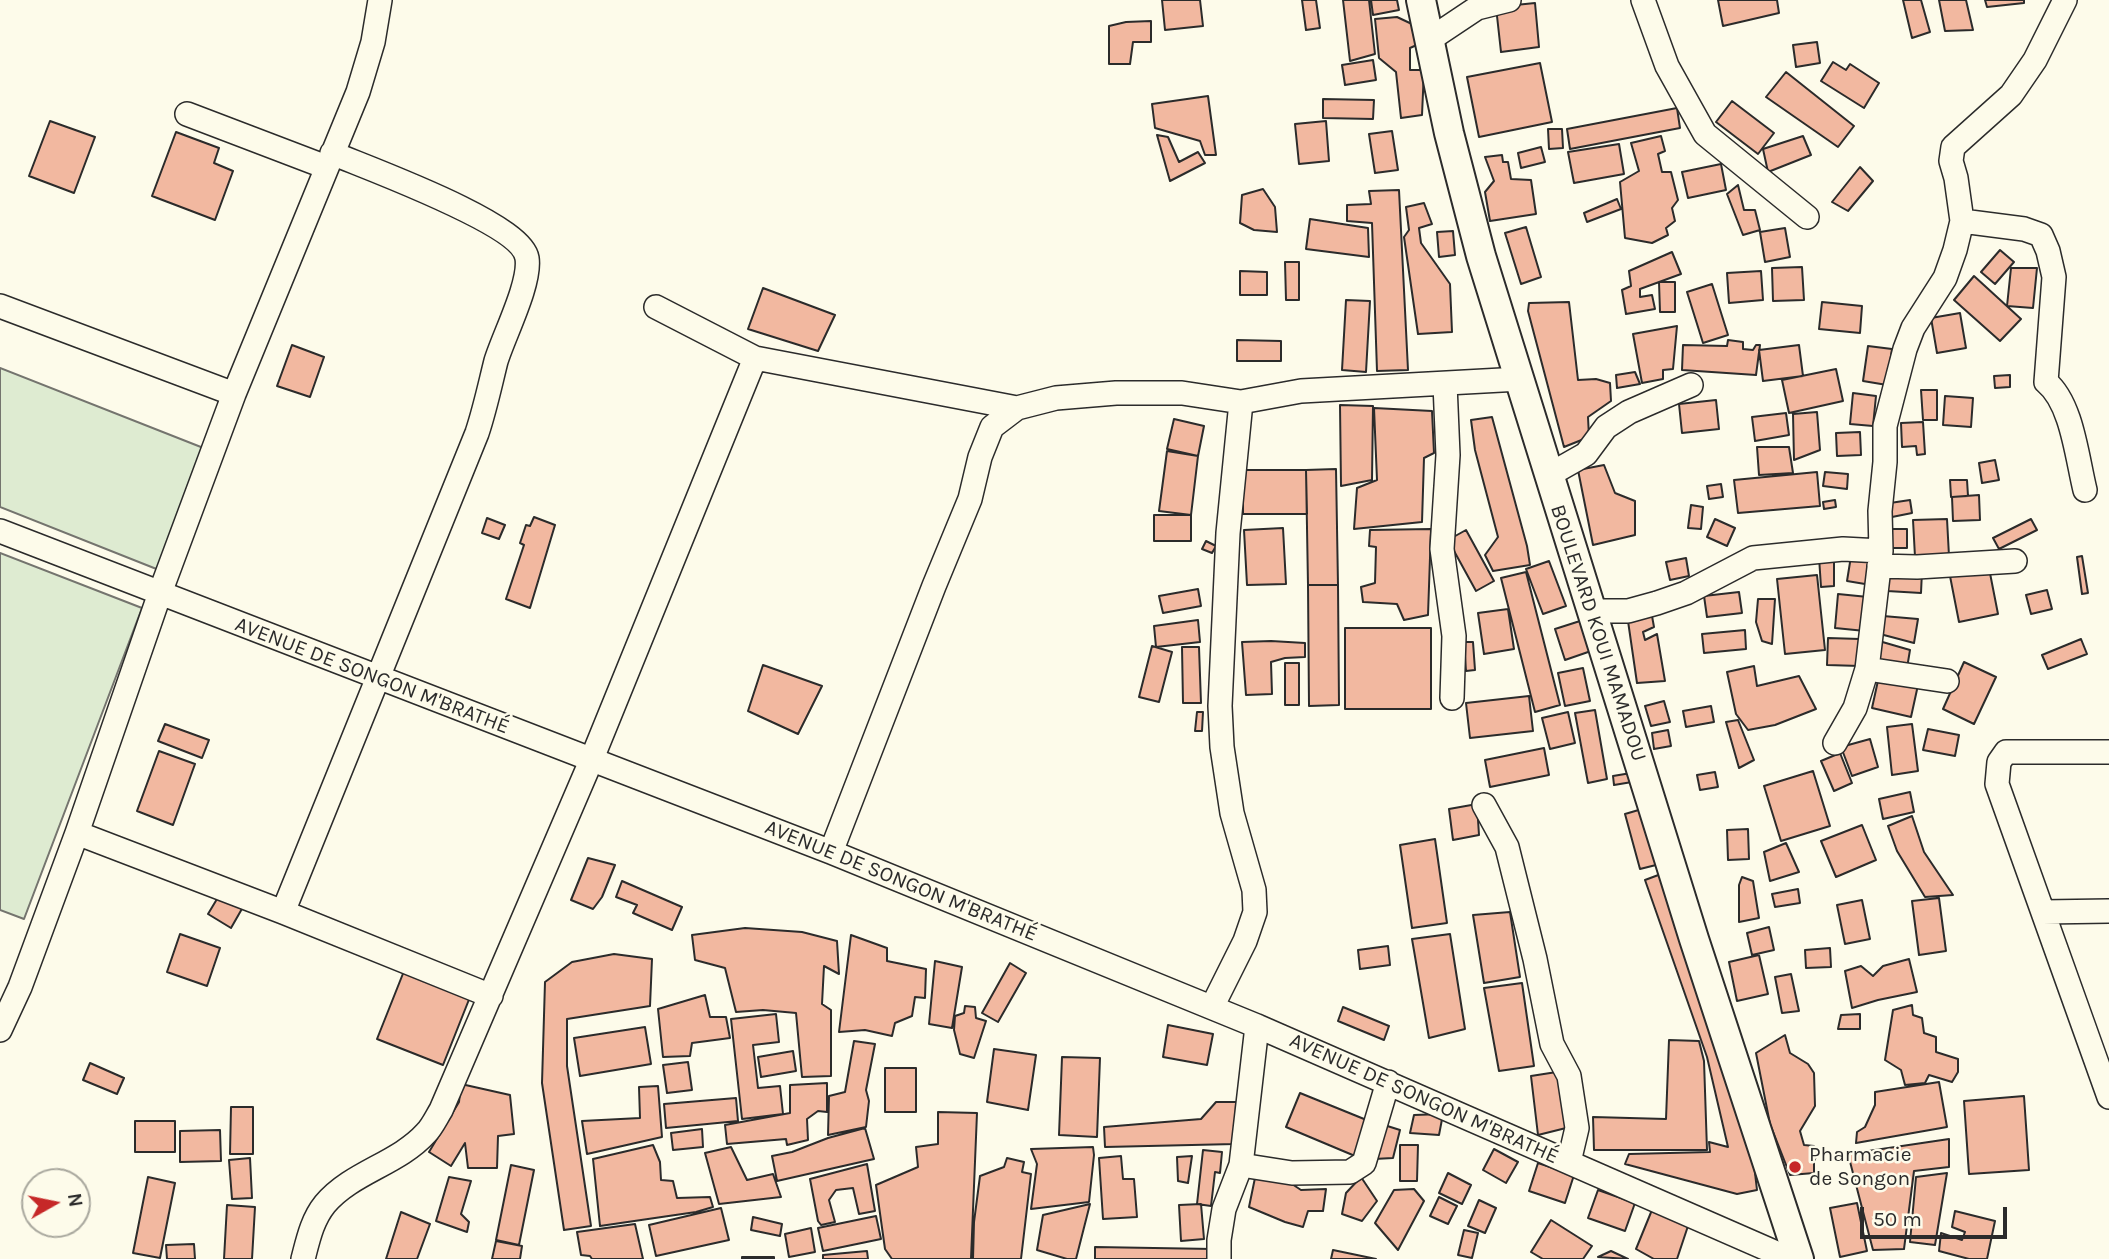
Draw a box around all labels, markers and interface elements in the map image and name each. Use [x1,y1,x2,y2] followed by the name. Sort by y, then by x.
[1545,501,1651,765] street label: BOULEVARD KOUI MAMADOU
[231,612,513,740] street label: AVENUE DE SONGON M'BRATHÉ
[761,815,1041,947] street label: AVENUE DE SONGON M'BRATHÉ
[1286,1028,1562,1170] street label: AVENUE DE SONGON M'BRATHÉ
[1809,1142,1912,1192] place label: Pharmacie de Songon
[1787,1159,1803,1175] marker: Pharmacie de Songon
[21,1168,91,1238] north arrow
[63,1192,87,1208] text: N
[1864,1192,2011,1236] scale bar
[1873,1207,1922,1231] text: 50 m

